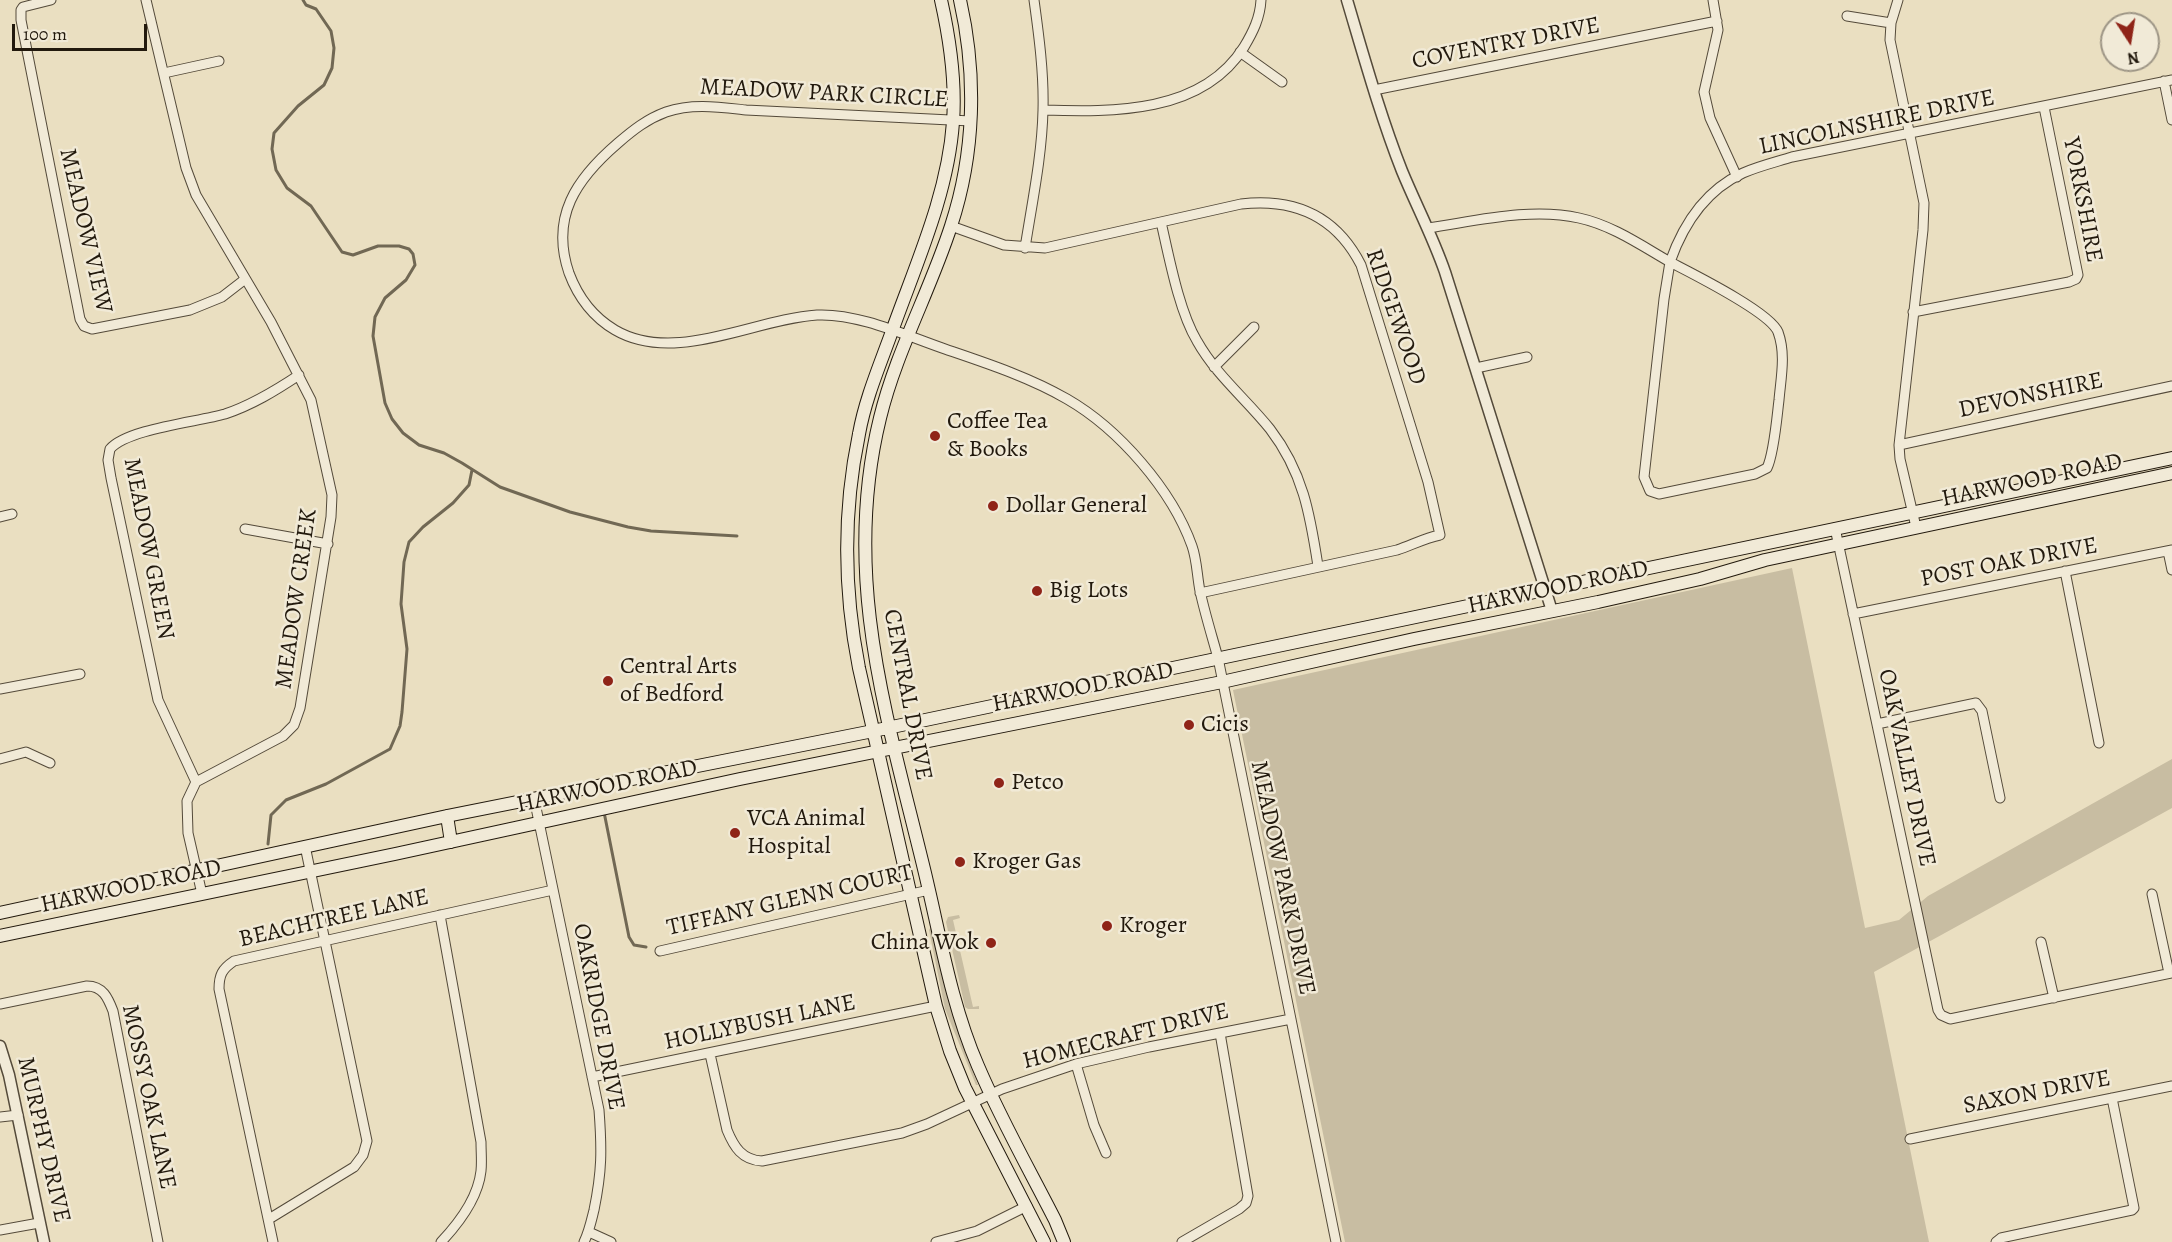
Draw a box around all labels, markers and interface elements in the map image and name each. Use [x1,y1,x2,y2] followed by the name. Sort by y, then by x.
[15,12,150,50] scale bar
[1410,12,1602,76] street label: COVENTRY DRIVE
[2100,12,2160,72] north arrow
[23,22,67,46] text: 100 m
[2125,46,2141,70] text: N
[699,73,949,115] street label: MEADOW PARK CIRCLE
[1757,84,1997,162] street label: LINCOLNSHIRE DRIVE
[2056,135,2108,265] street label: YORKSHIRE
[52,146,118,316] street label: MEADOW VIEW
[1358,245,1432,389] street label: RIDGEWOOD
[1956,367,2106,425] street label: DEVONSHIRE
[947,408,1048,464] place label: Coffee Tea & Books
[928,429,942,443] marker: Coffee Tea & Books
[1939,448,2125,514] street label: HARWOOD ROAD
[116,456,180,642] street label: MEADOW GREEN
[1005,492,1147,520] place label: Dollar General
[986,499,1000,513] marker: Dollar General
[270,507,324,691] street label: MEADOW CREEK
[1918,532,2100,594] street label: POST OAK DRIVE
[1465,555,1651,621] street label: HARWOOD ROAD
[1049,577,1128,605] place label: Big Lots
[1030,584,1044,598] marker: Big Lots
[876,607,938,783] street label: CENTRAL DRIVE
[620,653,737,709] place label: Central Arts of Bedford
[990,656,1176,720] street label: HARWOOD ROAD
[1871,667,1941,869] street label: OAK VALLEY DRIVE
[601,674,615,688] marker: Central Arts of Bedford
[1201,711,1249,739] place label: Cicis
[1182,718,1196,732] marker: Cicis
[514,754,700,820] street label: HARWOOD ROAD
[1243,758,1321,998] street label: MEADOW PARK DRIVE
[1011,769,1064,797] place label: Petco
[992,776,1006,790] marker: Petco
[747,805,865,861] place label: VCA Animal Hospital
[728,826,742,840] marker: VCA Animal Hospital
[972,848,1081,876] place label: Kroger Gas
[38,854,224,920] street label: HARWOOD ROAD
[953,855,967,869] marker: Kroger Gas
[664,859,916,943] street label: TIFFANY GLENN COURT
[236,883,432,955] street label: BEACHTREE LANE
[1119,912,1187,940] place label: Kroger
[1100,919,1114,933] marker: Kroger
[566,921,630,1113] street label: OAKRIDGE DRIVE
[871,929,979,957] place label: China Wok
[984,936,998,950] marker: China Wok
[662,989,858,1057] street label: HOLLYBUSH LANE
[1020,997,1232,1077] street label: HOMECRAFT DRIVE
[114,1002,182,1192] street label: MOSSY OAK LANE
[10,1054,76,1226] street label: MURPHY DRIVE
[1961,1065,2113,1121] street label: SAXON DRIVE

